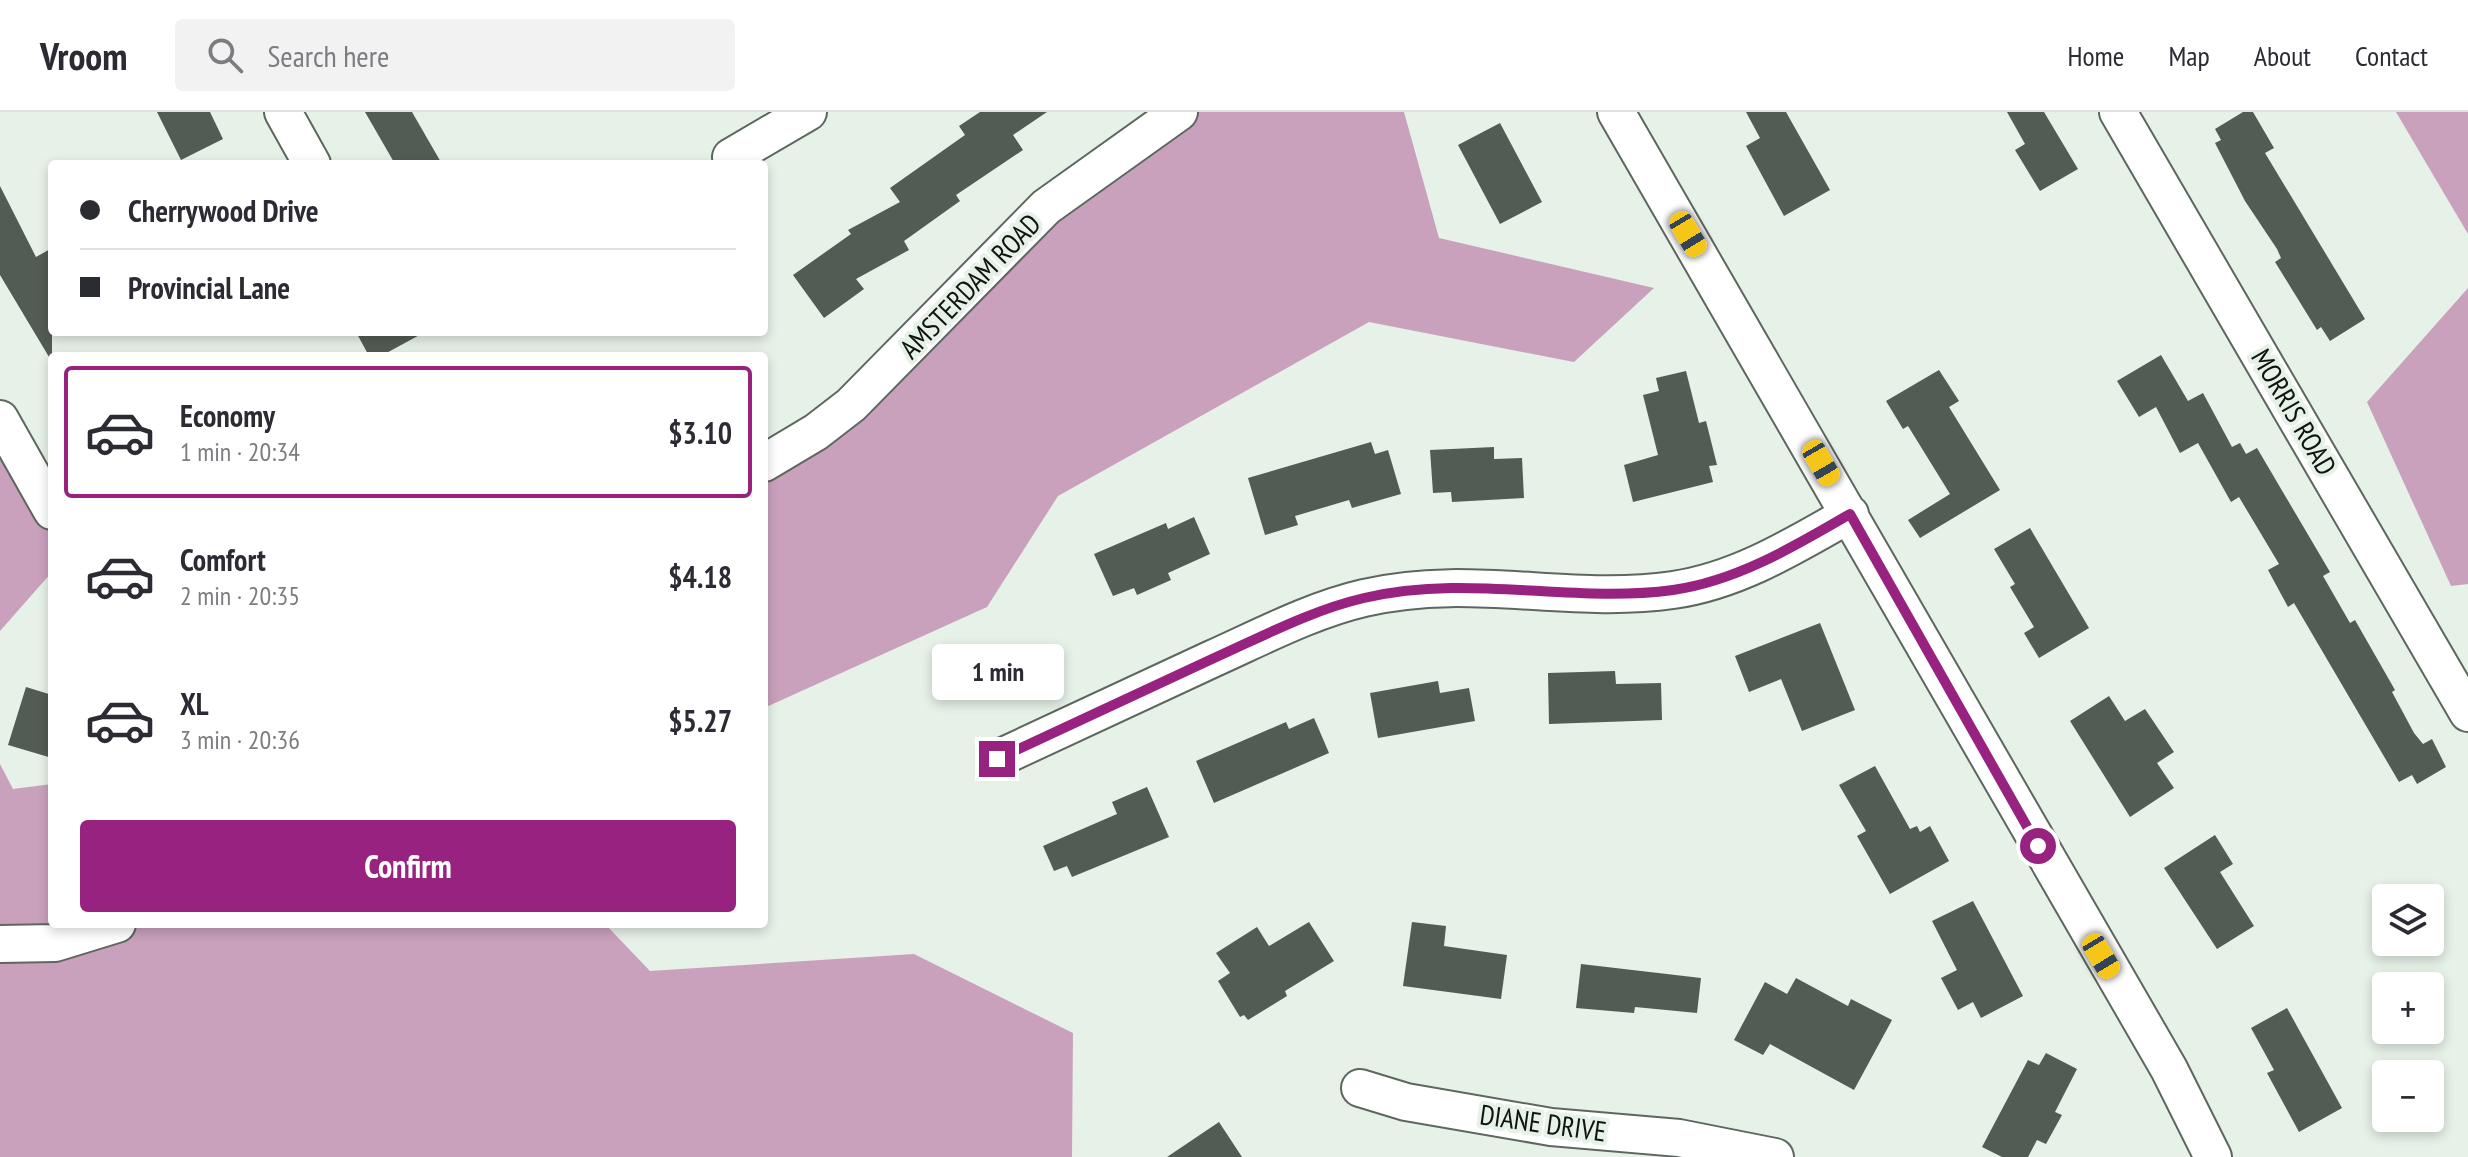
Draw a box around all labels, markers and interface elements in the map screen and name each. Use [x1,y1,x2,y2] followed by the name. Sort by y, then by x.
[175,19,735,91] search box
[40,31,127,80] text: Vroom
[203,33,247,77] icon: search
[267,36,389,75] text: Search here
[2068,37,2124,74] text: Home
[2168,37,2210,74] text: Map
[2254,37,2311,74] text: About
[2355,37,2428,74] text: Contact
[128,191,319,230] text: Cherrywood Drive
[891,205,1048,366] street label: AMSTERDAM ROAD
[1665,207,1711,261] car
[128,268,290,307] text: Provincial Lane
[2243,342,2345,482] street label: MORRIS ROAD
[84,396,156,468] icon: car
[180,396,275,435] text: Economy
[668,413,732,452] text: $3.10
[180,435,300,468] text: 1 min · 20:34
[1799,436,1843,490] car
[84,540,156,612] icon: car
[180,540,266,579] text: Comfort
[668,557,732,596] text: $4.18
[180,579,300,612] text: 2 min · 20:35
[931,643,1063,699] callout: 1 min
[972,655,1024,688] text: 1 min
[84,684,156,756] icon: car
[180,684,209,723] text: XL
[668,701,732,740] text: $5.27
[180,723,300,756] text: 3 min · 20:36
[979,741,1015,777] route end
[80,820,736,912] button: Confirm
[2020,828,2056,864] route start
[2372,884,2444,1132] map controls
[2372,884,2444,956] button: layers
[2078,929,2124,983] car
[2372,972,2444,1044] button: +
[2372,1060,2444,1132] button: −
[1478,1095,1609,1150] street label: DIANE DRIVE

